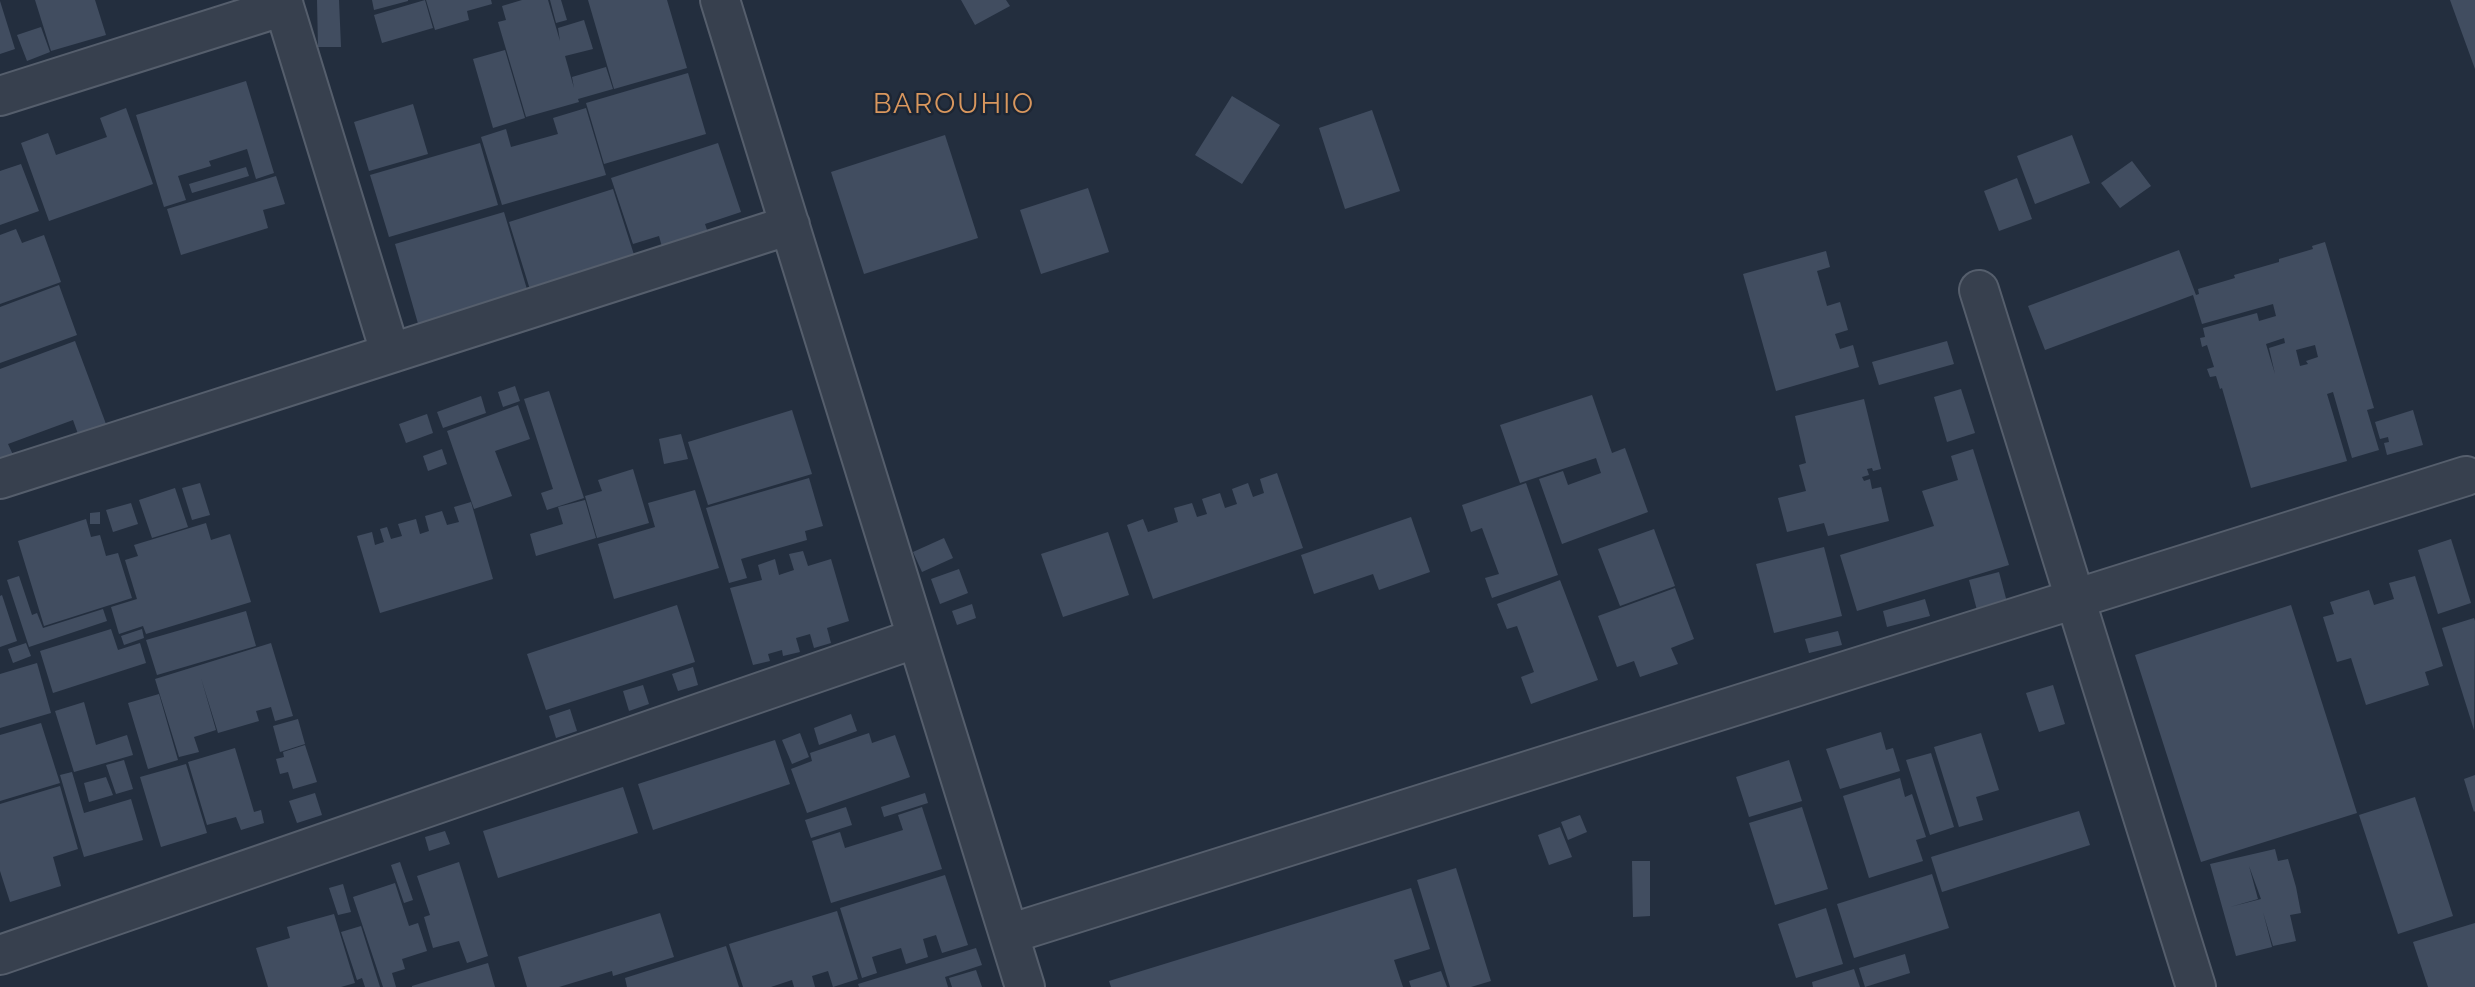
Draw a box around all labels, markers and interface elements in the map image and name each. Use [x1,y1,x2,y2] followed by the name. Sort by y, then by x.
[874,88,1034,122] district label: BAROUHIO

